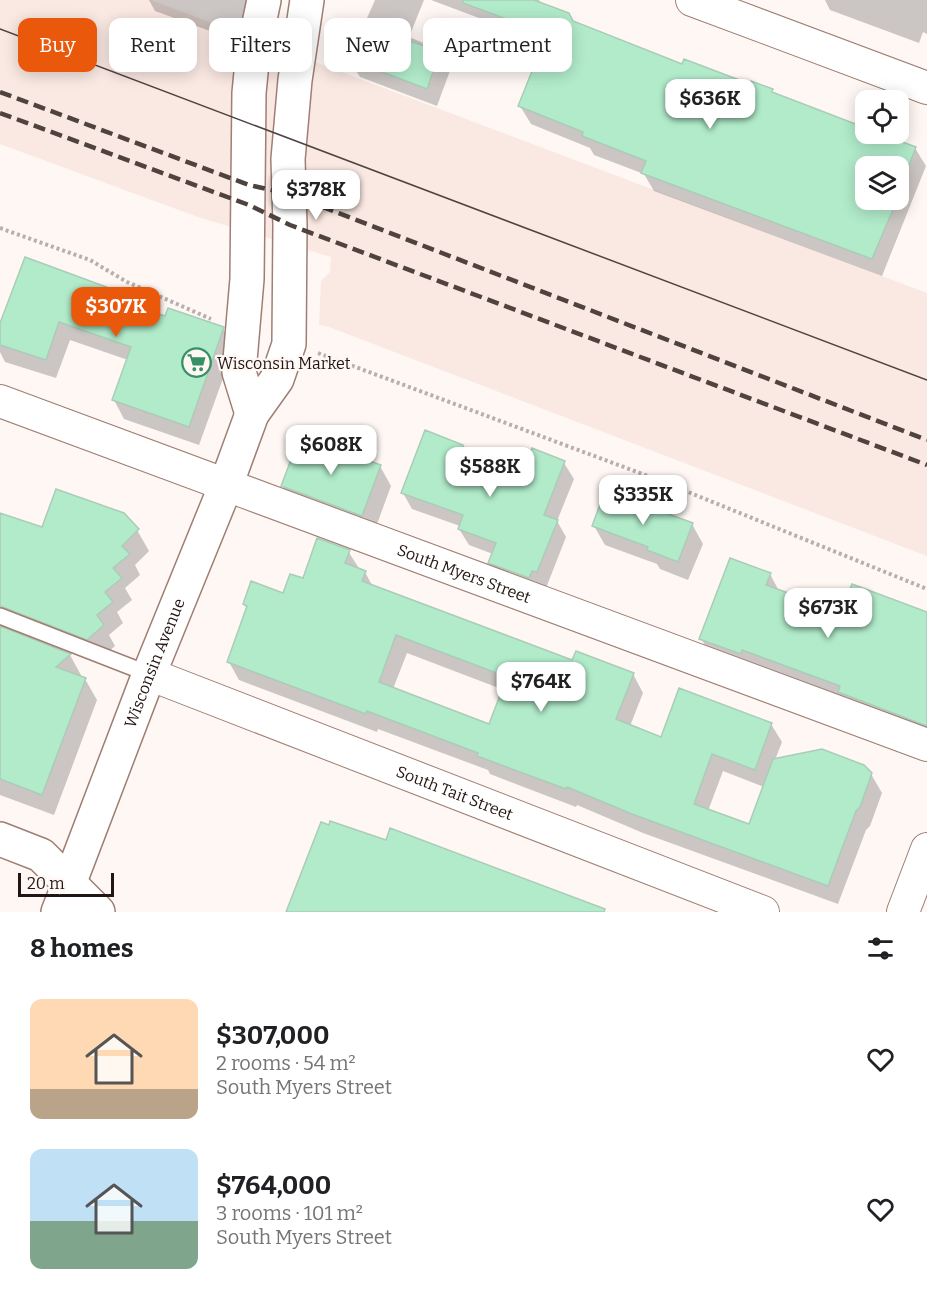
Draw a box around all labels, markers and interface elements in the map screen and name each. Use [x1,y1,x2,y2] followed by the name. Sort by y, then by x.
[18,18,97,72] chip: Buy
[109,18,197,72] chip: Rent
[209,18,312,72] chip: Filters
[324,18,411,72] chip: New
[423,18,572,72] chip: Apartment
[668,79,752,130] pin: $636K
[679,86,741,110] text: $636K
[855,90,909,210] map controls
[855,90,909,144] button: locate
[855,156,909,210] button: layers
[274,170,358,221] pin: $378K
[286,177,346,201] text: $378K
[74,287,158,338] pin: $307K
[85,294,147,318] text: $307K
[180,347,212,379] supermarket icon: Wisconsin Market
[217,354,351,373] place label: Wisconsin Market
[289,425,373,476] pin: $608K
[300,432,362,456] text: $608K
[448,447,532,498] pin: $588K
[459,454,521,478] text: $588K
[601,475,685,526] pin: $335K
[613,482,673,506] text: $335K
[395,540,533,607] street label: South Myers Street
[786,588,870,639] pin: $673K
[798,595,858,619] text: $673K
[120,596,189,730] street label: Wisconsin Avenue
[499,662,583,713] pin: $764K
[511,669,571,693] text: $764K
[394,762,516,824] street label: South Tait Street
[18,870,114,898] scale bar
[27,874,64,893] text: 20 m
[864,932,897,965] icon: filters
[30,933,134,964] text: 8 homes
[216,1020,329,1051] text: $307,000
[78,1023,150,1095] icon: home
[864,1043,897,1076] icon: heart
[216,1051,356,1075] text: 2 rooms · 54 m²
[216,1075,392,1099] text: South Myers Street
[216,1170,331,1201] text: $764,000
[78,1173,150,1245] icon: home
[864,1193,897,1226] icon: heart
[216,1201,363,1225] text: 3 rooms · 101 m²
[216,1225,392,1249] text: South Myers Street

